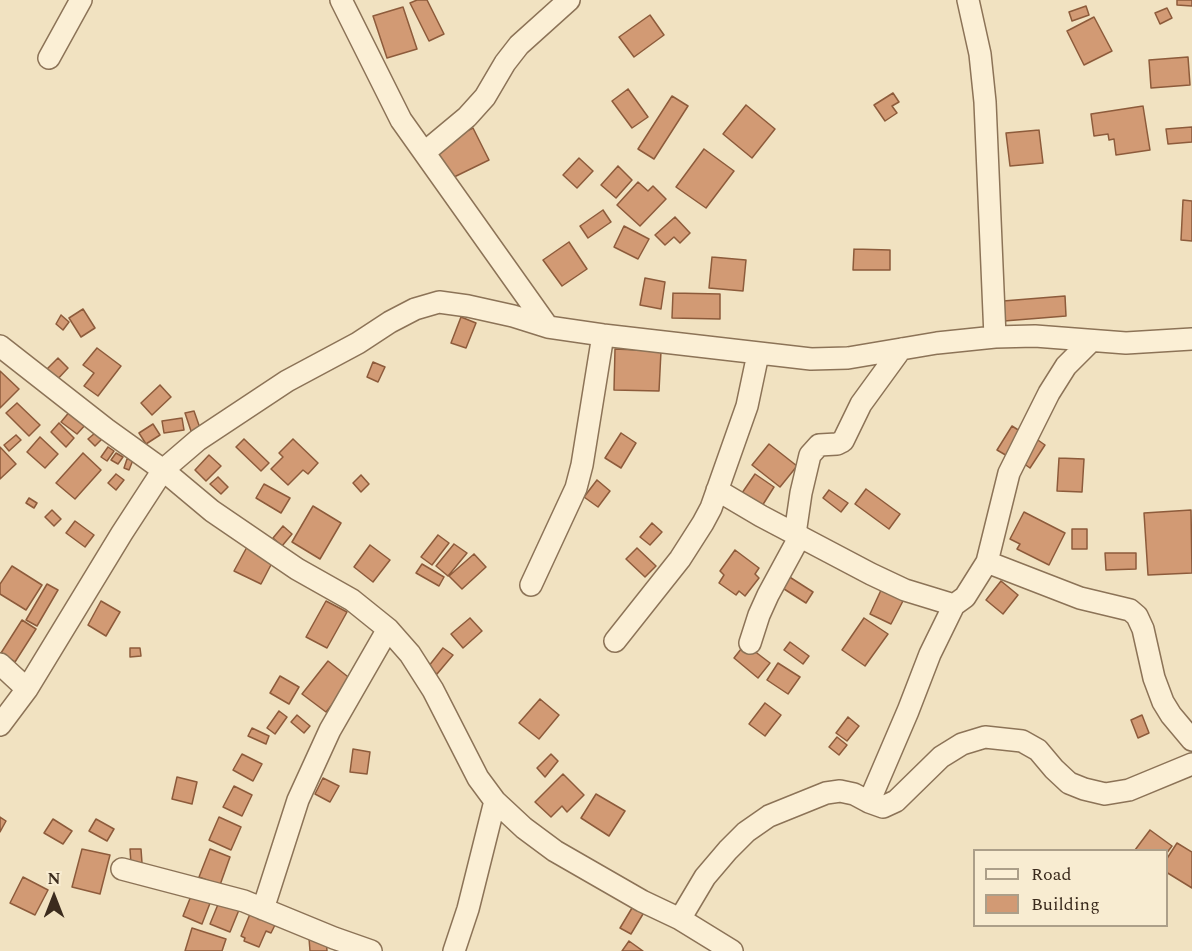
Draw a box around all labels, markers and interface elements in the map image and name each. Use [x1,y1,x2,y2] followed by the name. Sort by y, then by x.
[973,849,1168,927] legend
[1031,861,1072,888] text: Road
[24,867,84,927] north arrow
[47,867,61,891] text: N
[1031,891,1100,918] text: Building

